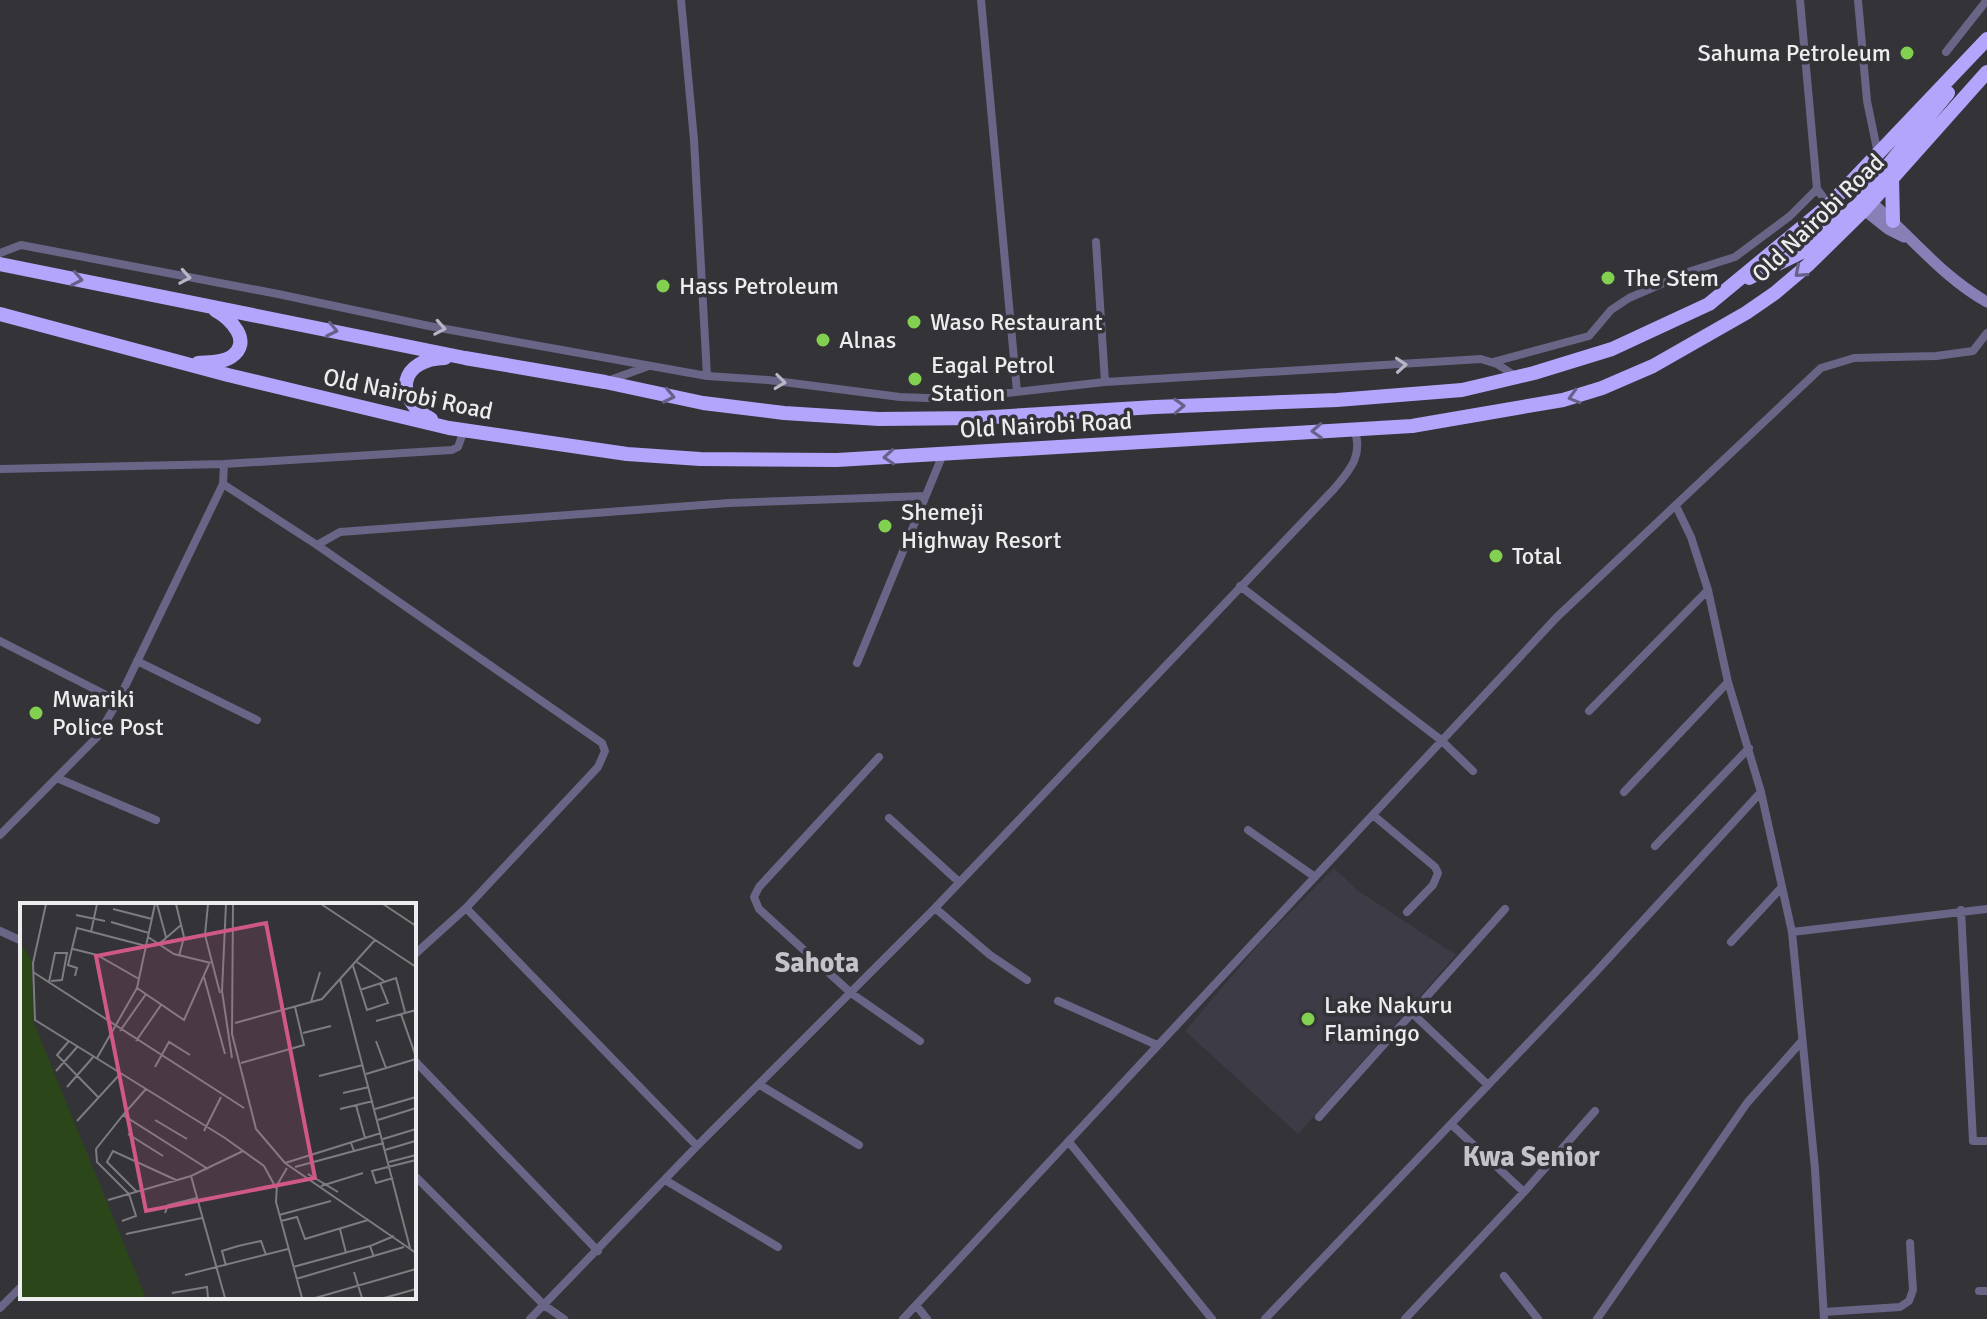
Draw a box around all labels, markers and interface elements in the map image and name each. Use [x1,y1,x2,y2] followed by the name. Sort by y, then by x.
[1697,38,1891,68] place label: Sahuma Petroleum
[1898,44,1916,62] marker: Sahuma Petroleum
[1746,147,1890,289] street label: Old Nairobi Road
[1794,262,1809,276] one-way arrow
[1624,263,1719,293] place label: The Stem
[179,268,192,285] one-way arrow
[1599,269,1617,287] marker: The Stem
[70,270,83,287] one-way arrow
[679,271,839,301] place label: Hass Petroleum
[654,277,672,295] marker: Hass Petroleum
[930,307,1103,337] place label: Waso Restaurant
[905,313,923,331] marker: Waso Restaurant
[434,319,447,336] one-way arrow
[324,321,338,338] one-way arrow
[839,325,896,355] place label: Alnas
[814,331,832,349] marker: Alnas
[931,350,1055,408] place label: Eagal Petrol Station
[1395,356,1408,373] one-way arrow
[321,361,495,427] street label: Old Nairobi Road
[906,370,924,388] marker: Eagal Petrol Station
[774,373,787,390] one-way arrow
[662,387,675,404] one-way arrow
[1567,387,1581,404] one-way arrow
[1173,397,1186,414] one-way arrow
[959,406,1133,444] street label: Old Nairobi Road
[1310,422,1323,439] one-way arrow
[882,448,895,465] one-way arrow
[901,497,1061,555] place label: Shemeji Highway Resort
[876,517,894,535] marker: Shemeji Highway Resort
[1512,541,1562,571] place label: Total
[1487,547,1505,565] marker: Total
[52,684,164,742] place label: Mwariki Police Post
[27,704,45,722] marker: Mwariki Police Post
[20,903,416,1299] inset map
[775,946,859,980] district label: Sahota
[1324,990,1453,1048] place label: Lake Nakuru Flamingo
[1299,1010,1317,1028] marker: Lake Nakuru Flamingo
[1462,1140,1600,1174] district label: Kwa Senior

